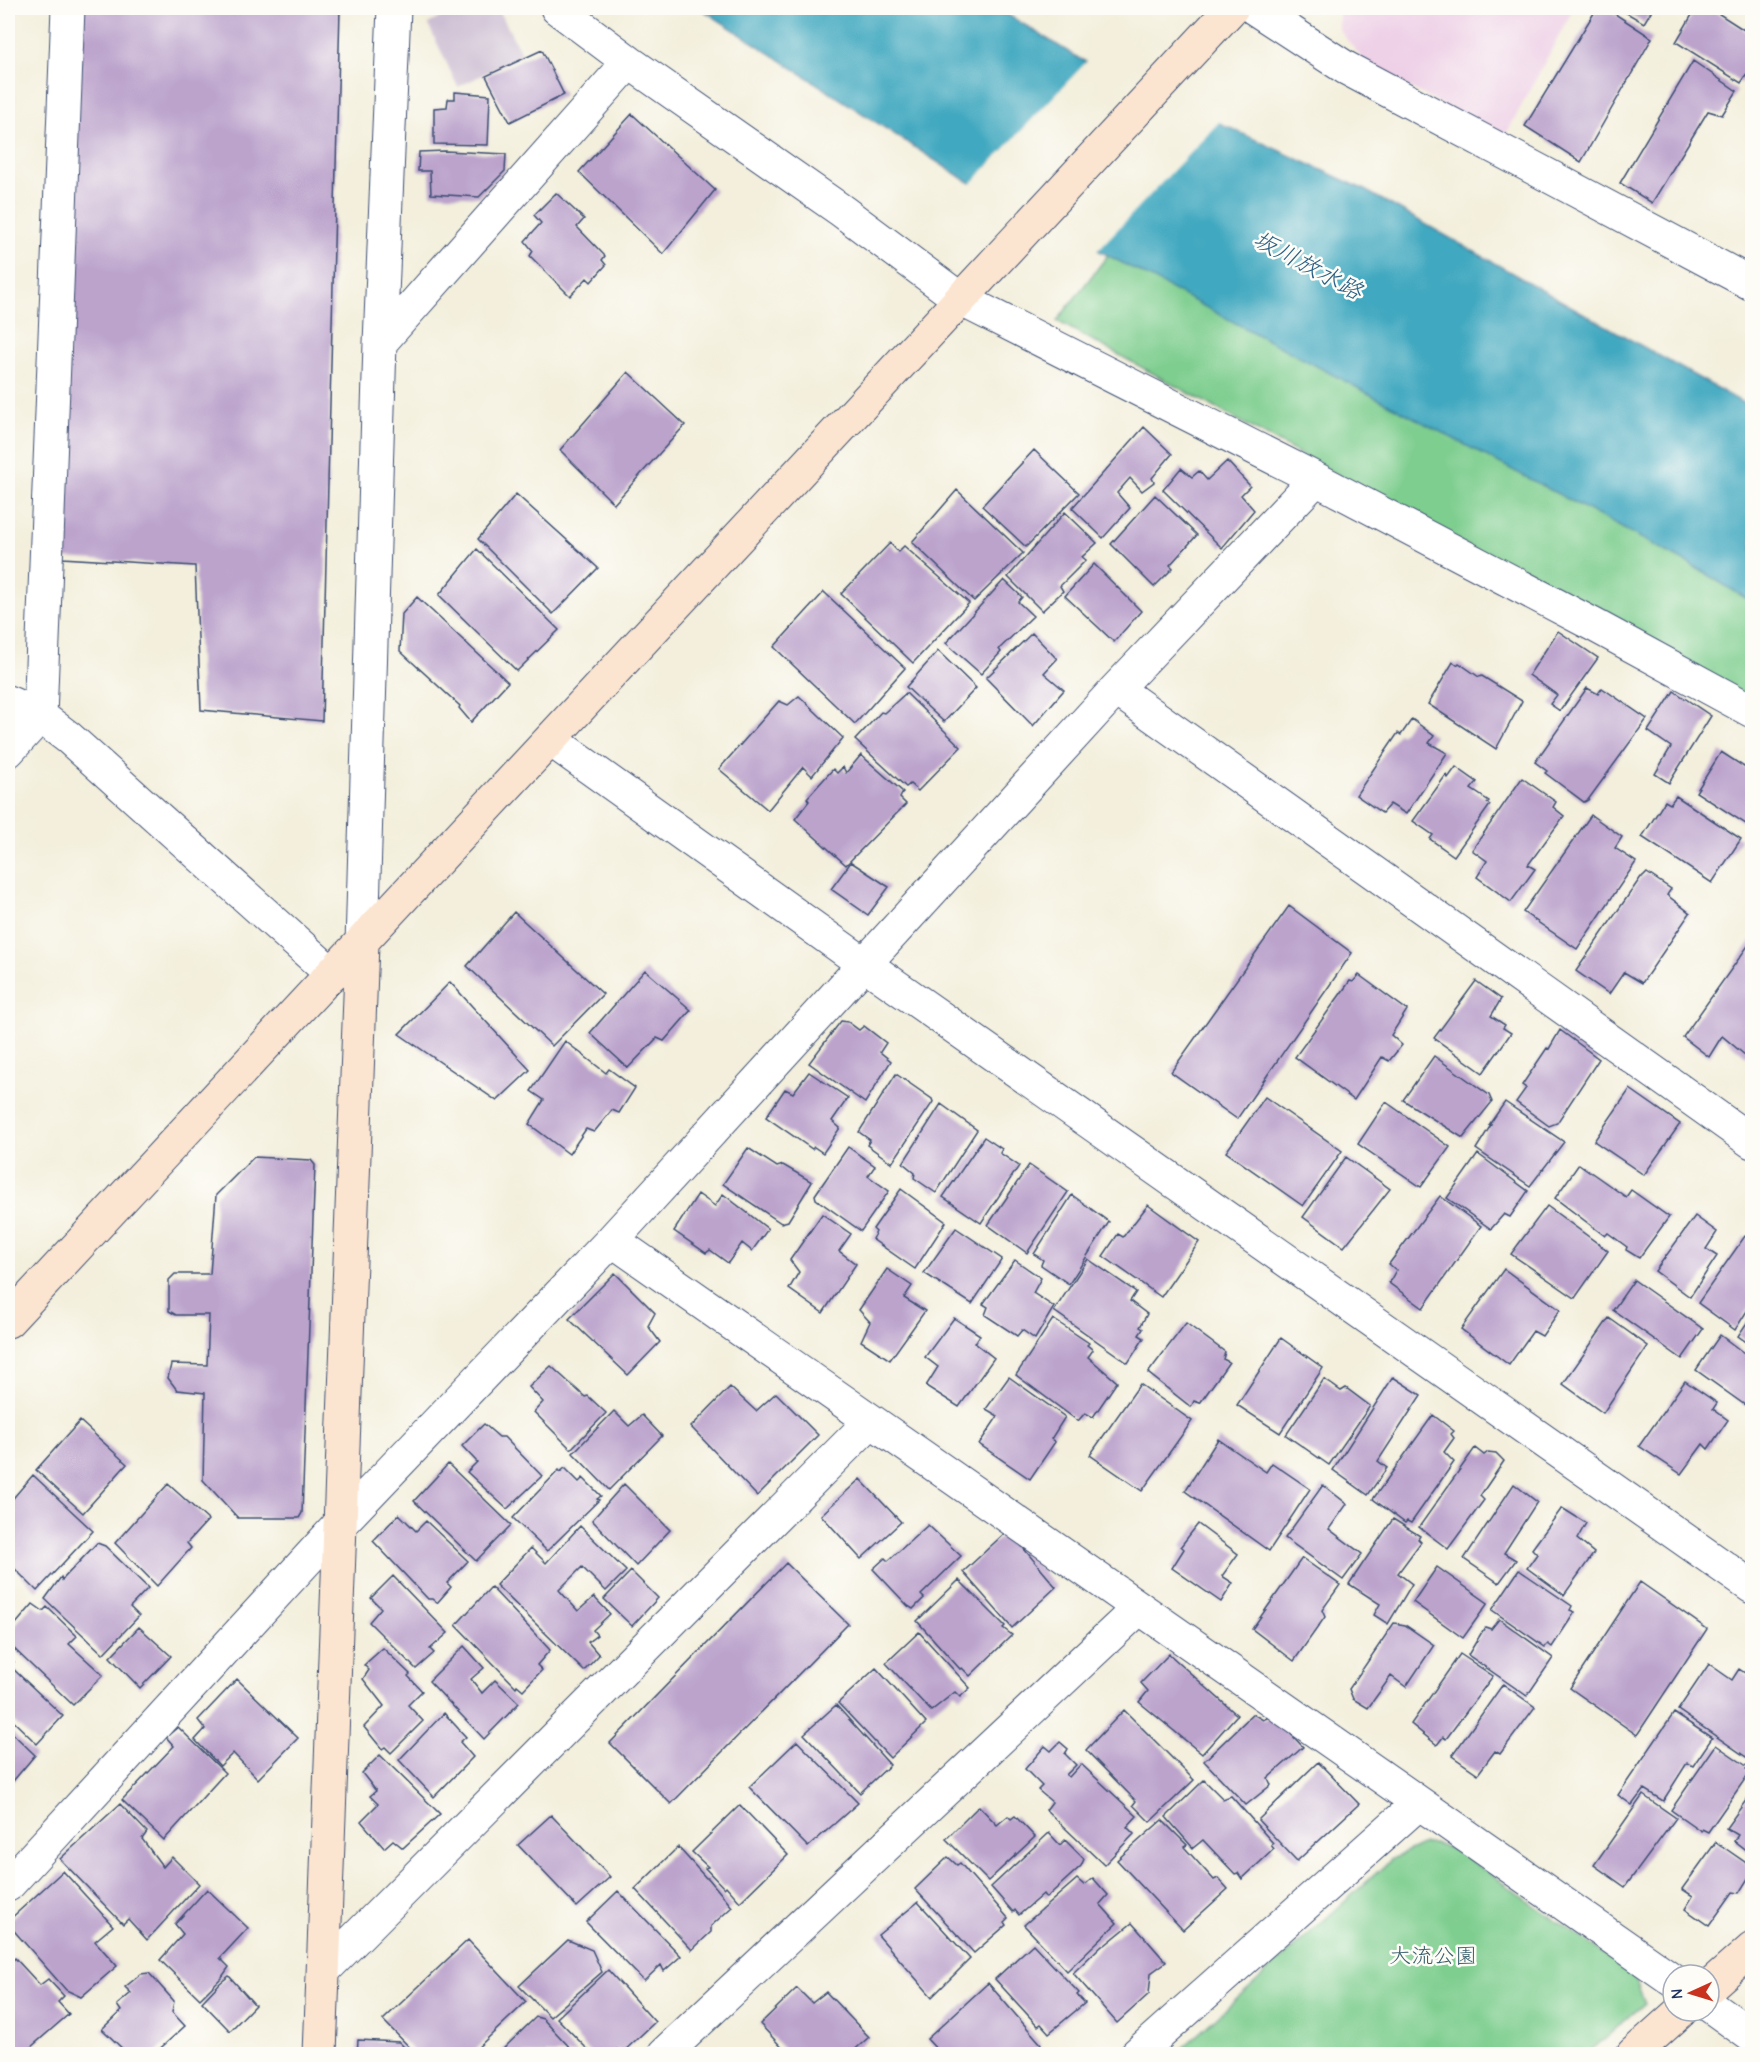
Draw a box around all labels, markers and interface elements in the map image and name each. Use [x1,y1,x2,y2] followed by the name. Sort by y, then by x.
[1248,224,1369,306] water label: 坂川放水路
[1389,1943,1477,1969] park label: 大流公園
[1661,1963,1721,2023] north arrow
[1668,1988,1686,2000] text: N

